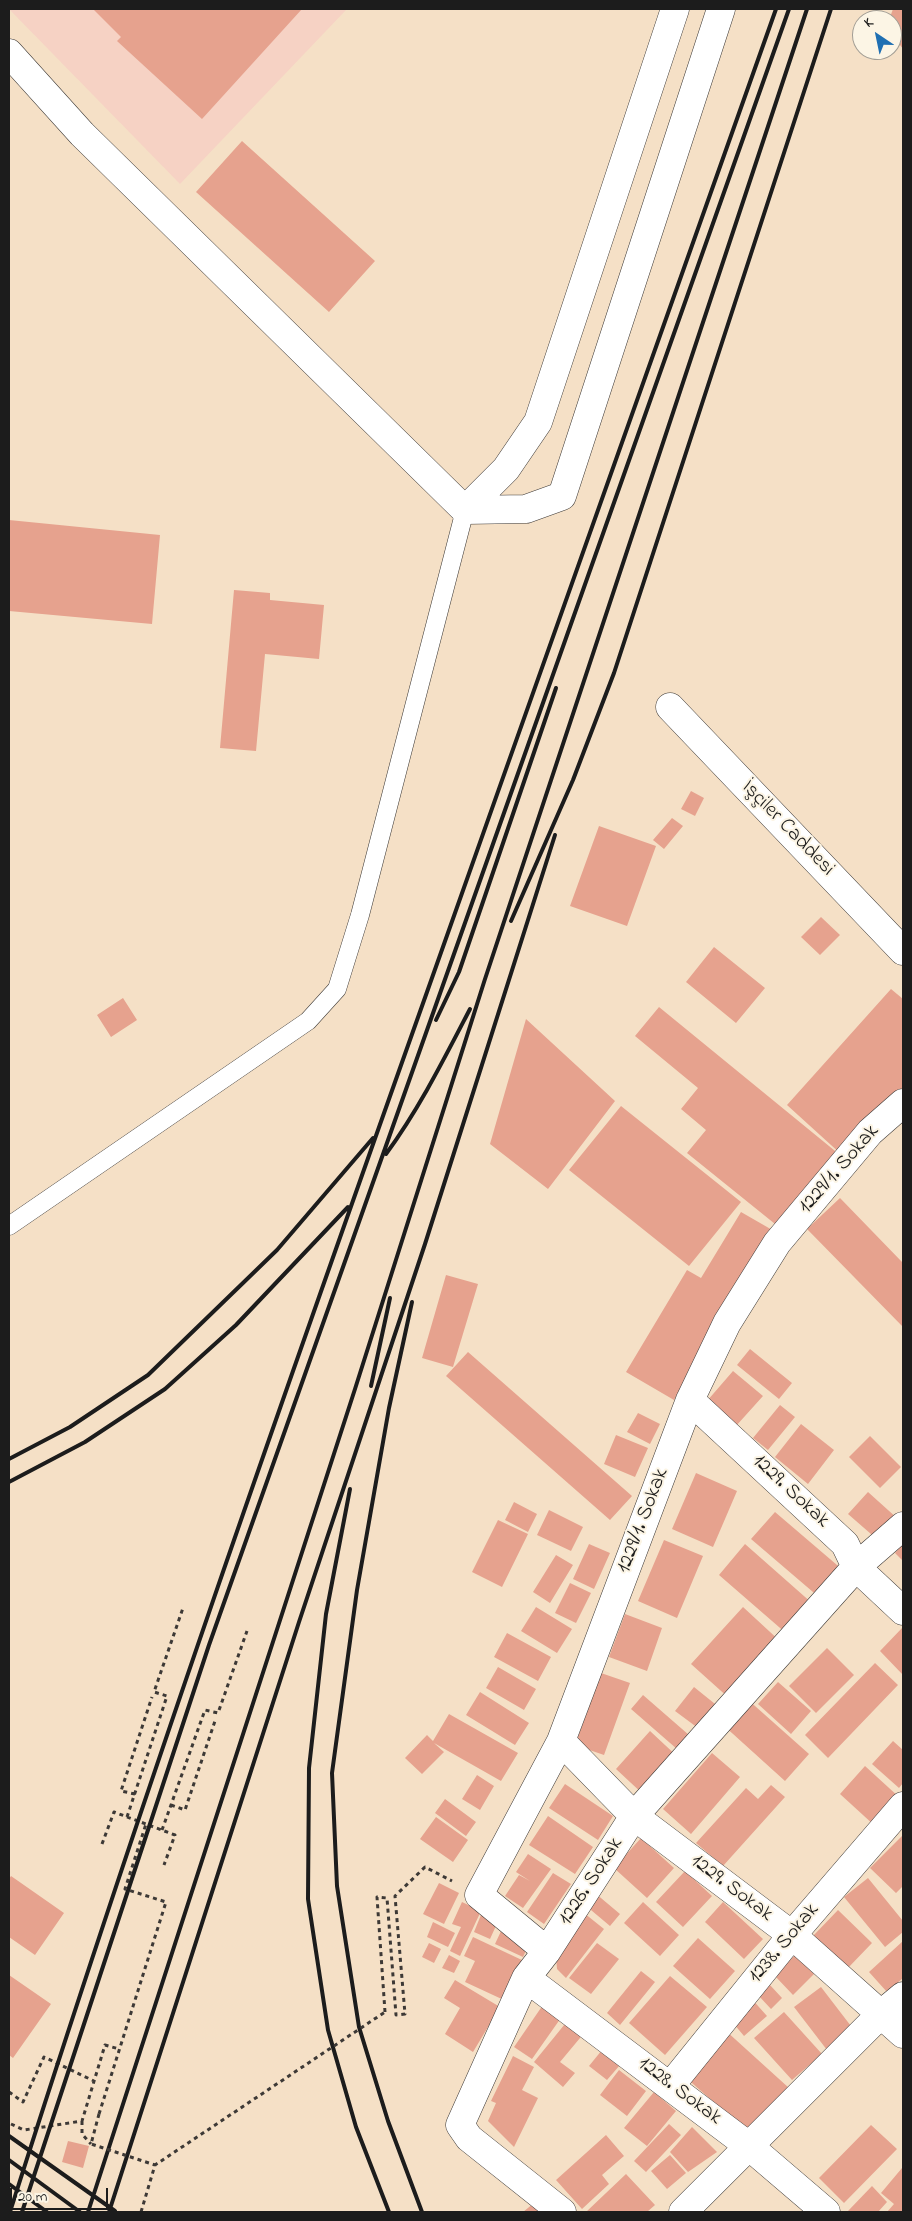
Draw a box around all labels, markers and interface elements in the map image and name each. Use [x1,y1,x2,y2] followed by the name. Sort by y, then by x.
[852,10,902,60] north arrow
[860,12,878,34] text: K
[735,776,839,882] street label: İşçiler Caddesi
[794,1120,886,1220] street label: 1229/1. Sokak
[746,1450,834,1534] street label: 1229. Sokak
[613,1465,675,1577] street label: 1229/1. Sokak
[554,1833,630,1931] street label: 1226. Sokak
[685,1850,777,1928] street label: 1229. Sokak
[744,1899,826,1989] street label: 1238. Sokak
[632,2052,726,2132] street label: 1228. Sokak
[12,2178,110,2210] scale bar
[18,2186,47,2208] text: 20 m

